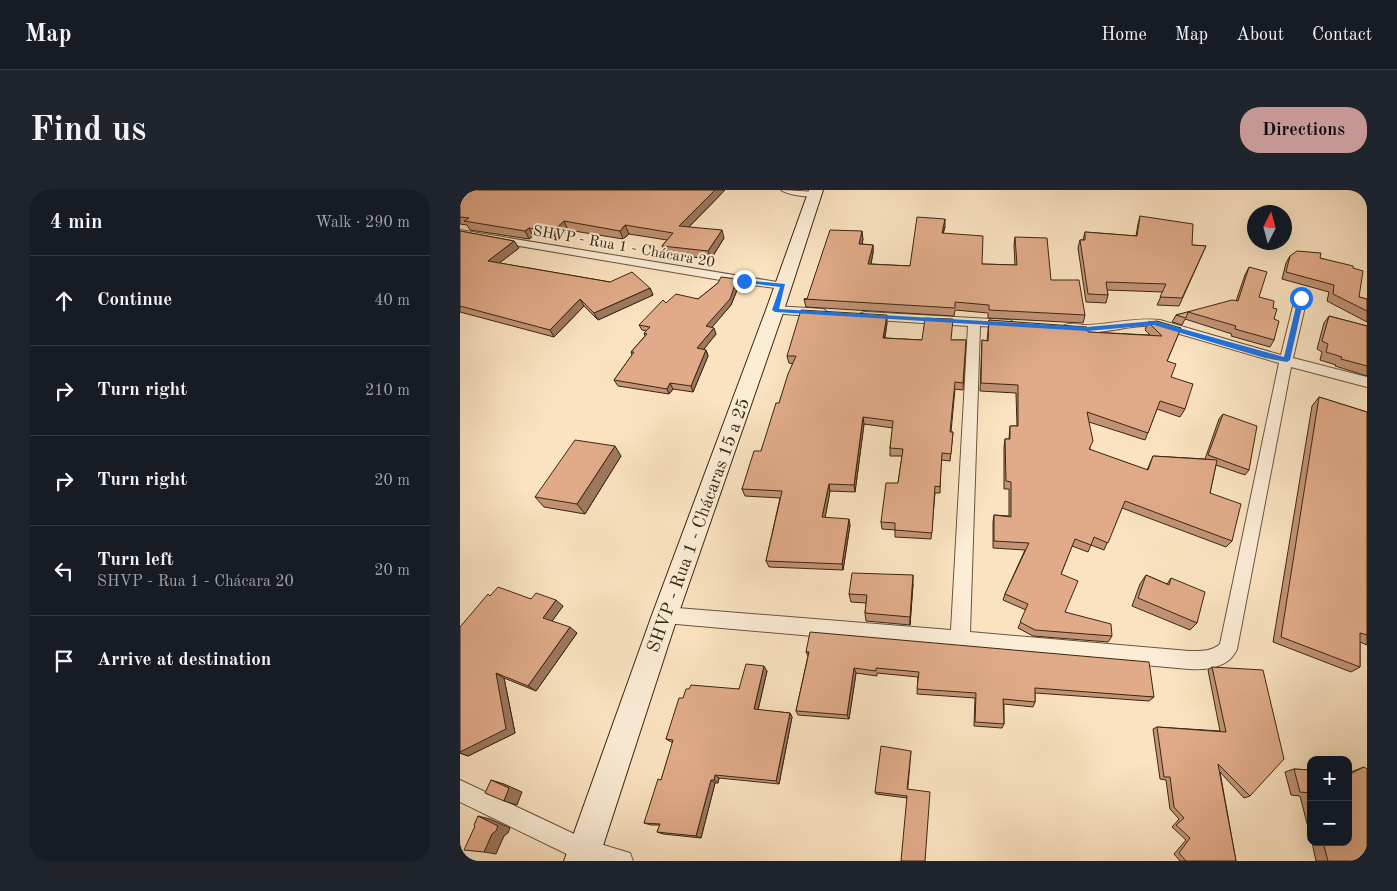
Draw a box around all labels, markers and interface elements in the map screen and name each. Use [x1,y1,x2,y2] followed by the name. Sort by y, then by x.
[25,23,72,47] text: Map
[1101,26,1147,44] text: Home
[1175,26,1208,44] text: Map
[1236,26,1284,44] text: About
[1312,26,1372,44] text: Contact
[1240,107,1367,153] button: Directions
[30,113,146,148] text: Find us
[1247,205,1292,250] north arrow
[50,212,103,233] text: 4 min
[315,215,410,231] text: Walk · 290 m
[532,224,716,271] street label: SHVP - Rua 1 - Chácara 20
[733,270,756,293] route end
[50,287,78,315] icon: ahead
[1290,287,1313,310] route start
[97,291,172,310] text: Continue
[374,293,410,309] text: 40 m
[50,377,78,405] icon: right
[97,381,187,400] text: Turn right
[365,383,410,399] text: 210 m
[644,396,753,655] street label: SHVP - Rua 1 - Chácaras 15 a 25
[50,467,78,495] icon: right
[97,471,187,490] text: Turn right
[374,473,410,489] text: 20 m
[97,551,174,570] text: Turn left
[50,557,78,585] icon: left
[374,563,410,579] text: 20 m
[97,574,294,590] text: SHVP - Rua 1 - Chácara 20
[50,647,78,675] icon: arrive
[97,651,271,670] text: Arrive at destination
[1307,756,1352,846] map controls
[1307,756,1352,801] button: +
[1307,801,1352,846] button: −

